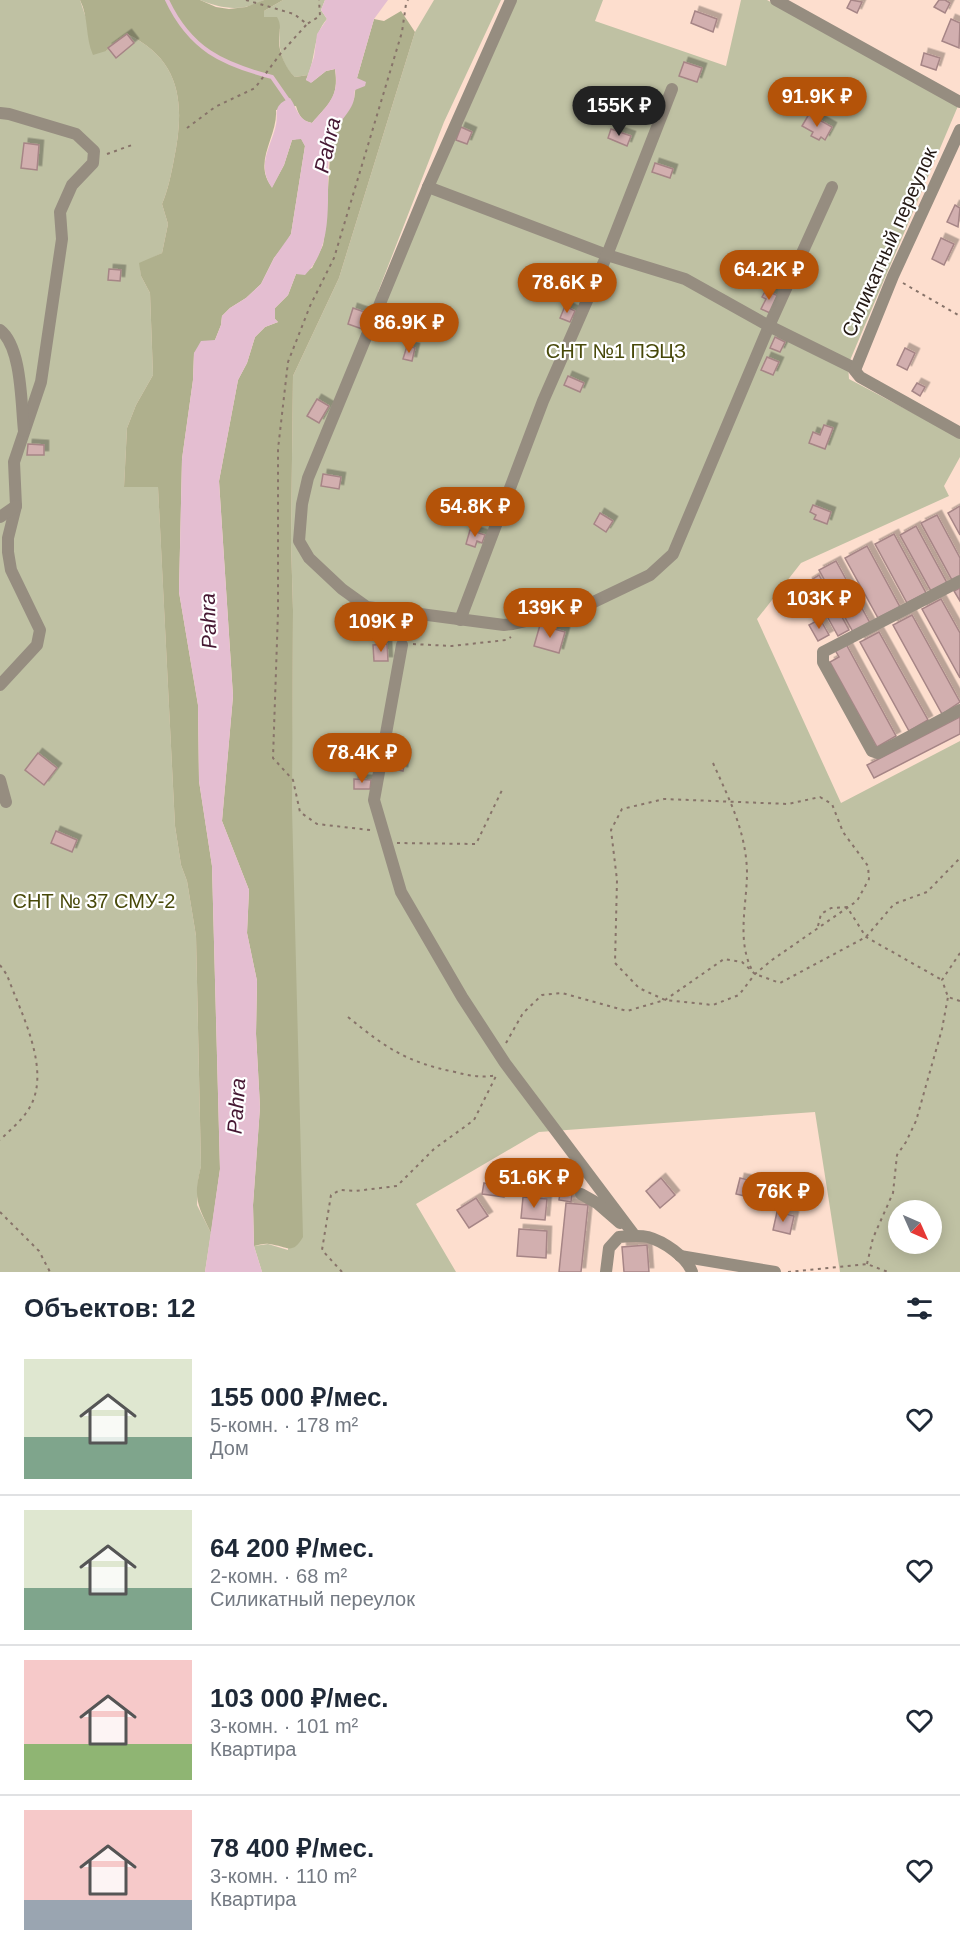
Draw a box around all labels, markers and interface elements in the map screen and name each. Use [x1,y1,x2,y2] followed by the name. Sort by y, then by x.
[762,77,872,128] pin: 91.9K ₽
[782,85,852,107] text: 91.9K ₽
[570,86,668,137] pin: 155K ₽
[586,94,652,116] text: 155K ₽
[309,115,345,175] water label: Pahra
[837,144,941,340] street label: Силикатный переулок
[714,250,824,301] pin: 64.2K ₽
[734,258,804,280] text: 64.2K ₽
[512,263,622,314] pin: 78.6K ₽
[532,271,602,293] text: 78.6K ₽
[354,303,464,354] pin: 86.9K ₽
[374,311,444,333] text: 86.9K ₽
[546,340,686,362] park label: СНТ №1 ПЭЦЗ
[420,487,530,538] pin: 54.8K ₽
[440,495,510,517] text: 54.8K ₽
[770,579,868,630] pin: 103K ₽
[786,587,852,609] text: 103K ₽
[501,588,599,639] pin: 139K ₽
[196,593,220,649] water label: Pahra
[517,596,583,618] text: 139K ₽
[332,602,430,653] pin: 109K ₽
[348,610,414,632] text: 109K ₽
[307,733,417,784] pin: 78.4K ₽
[327,741,397,763] text: 78.4K ₽
[13,890,175,912] park label: СНТ № 37 СМУ-2
[223,1077,249,1135] water label: Pahra
[479,1158,589,1209] pin: 51.6K ₽
[499,1166,569,1188] text: 51.6K ₽
[741,1172,825,1223] pin: 76K ₽
[756,1180,810,1202] text: 76K ₽
[888,1200,942,1254] north arrow
[888,1200,942,1254] map controls
[903,1292,936,1325] icon: filters
[24,1293,195,1323] text: Объектов: 12
[210,1382,389,1412] text: 155 000 ₽/мес.
[72,1383,144,1455] icon: home
[903,1403,936,1436] icon: heart
[210,1414,358,1436] text: 5-комн. · 178 m²
[210,1437,249,1459] text: Дом
[210,1533,374,1563] text: 64 200 ₽/мес.
[72,1534,144,1606] icon: home
[903,1554,936,1587] icon: heart
[210,1565,347,1587] text: 2-комн. · 68 m²
[210,1588,415,1610] text: Силикатный переулок
[210,1683,389,1713] text: 103 000 ₽/мес.
[72,1684,144,1756] icon: home
[903,1704,936,1737] icon: heart
[210,1715,358,1737] text: 3-комн. · 101 m²
[210,1738,296,1760] text: Квартира
[210,1833,374,1863] text: 78 400 ₽/мес.
[72,1834,144,1906] icon: home
[903,1854,936,1887] icon: heart
[210,1865,357,1887] text: 3-комн. · 110 m²
[210,1888,296,1910] text: Квартира

